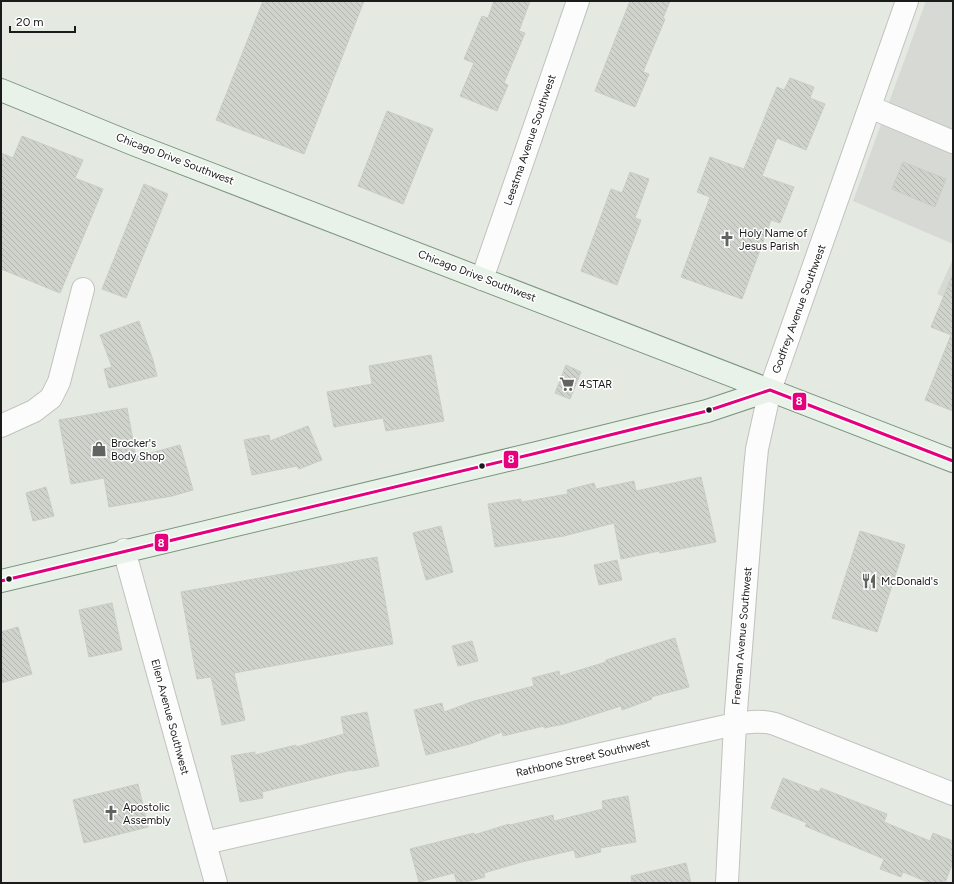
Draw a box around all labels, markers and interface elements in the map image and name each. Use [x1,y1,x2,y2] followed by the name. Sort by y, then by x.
[10,8,75,34] scale bar
[16,15,44,29] text: 20 m
[501,73,559,207] street label: Leestma Avenue Southwest
[114,131,236,187] street label: Chicago Drive Southwest
[739,227,808,253] place label: Holy Name of Jesus Parish
[718,230,736,248] church icon: Holy Name of Jesus Parish
[770,243,828,375] street label: Godfrey Avenue Southwest
[416,248,538,304] street label: Chicago Drive Southwest
[558,375,576,393] supermarket icon: 4STAR
[579,378,612,391] place label: 4STAR
[792,392,807,411] line badge: 8
[796,395,803,408] text: 8
[704,405,714,415] unlabelled marker
[111,437,165,463] place label: Brocker's Body Shop
[90,440,108,458] shop icon: Brocker's Body Shop
[503,450,519,469] line badge: 8
[508,453,515,466] text: 8
[477,461,487,471] unlabelled marker
[154,533,169,552] line badge: 8
[158,537,165,550] text: 8
[729,566,755,706] street label: Freeman Avenue Southwest
[860,572,878,590] restaurant icon: McDonald's
[4,574,14,584] unlabelled marker
[881,575,938,588] place label: McDonald's
[148,658,192,776] street label: Ellen Avenue Southwest
[515,736,651,780] street label: Rathbone Street Southwest
[123,801,171,827] place label: Apostolic Assembly
[102,804,120,822] church icon: Apostolic Assembly

